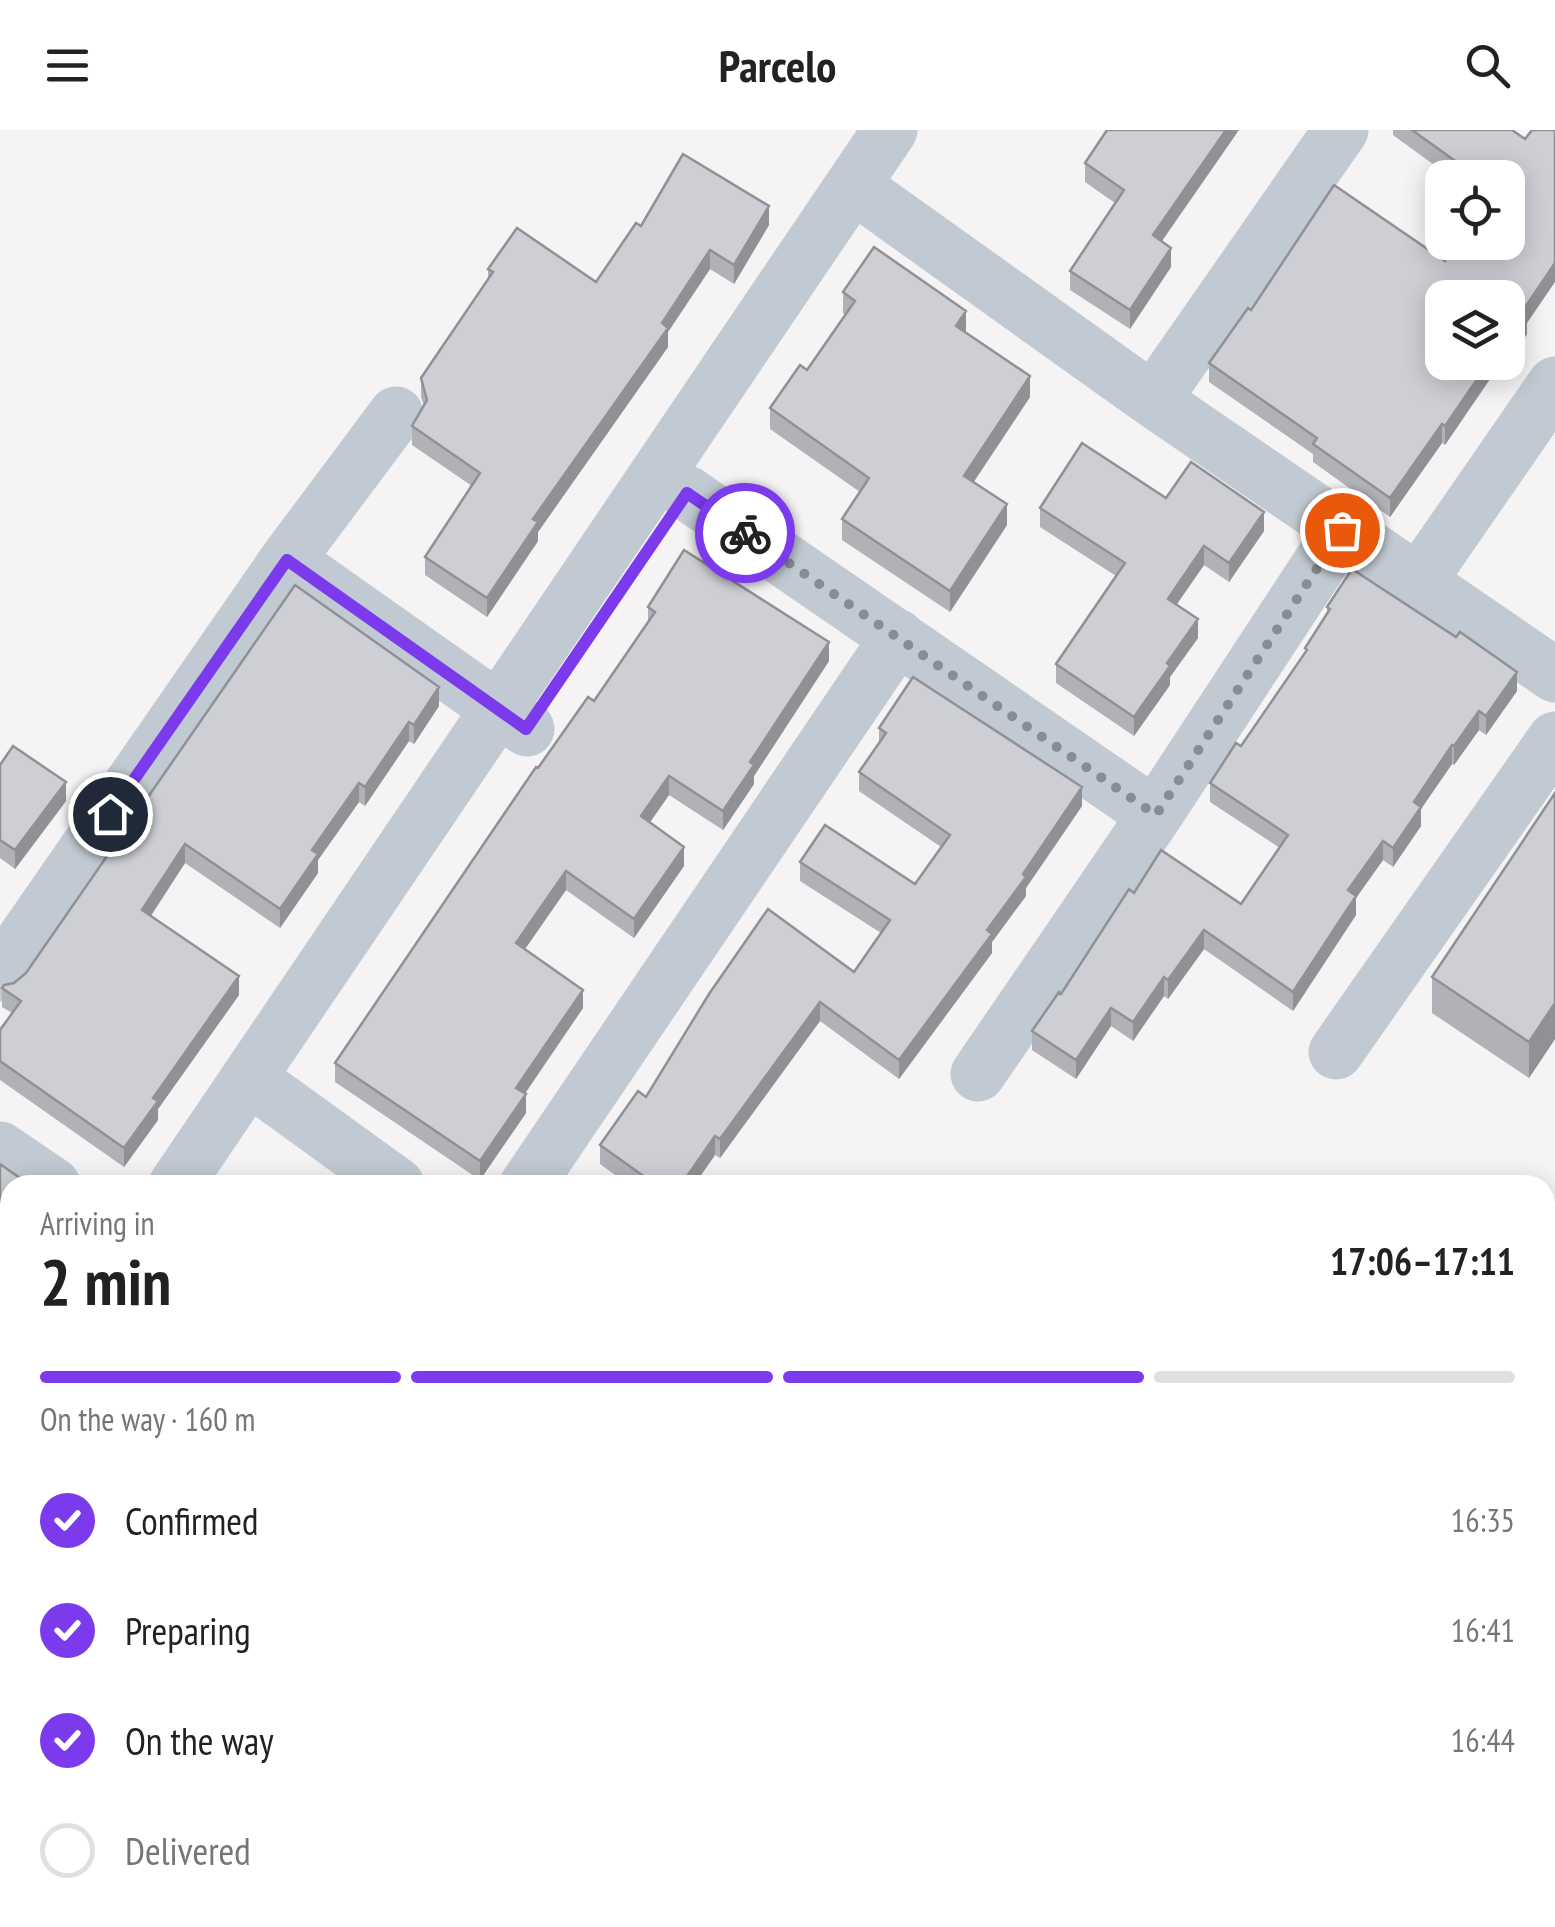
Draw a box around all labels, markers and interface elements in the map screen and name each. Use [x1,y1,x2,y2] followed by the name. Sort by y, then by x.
[719,36,836,94] text: Parcelo
[40,38,95,93] icon: menu
[1460,38,1515,93] icon: search
[1425,160,1525,380] map controls
[1425,160,1525,260] button: locate
[1425,280,1525,380] button: layers
[695,483,795,583] courier
[1300,488,1385,573] pin
[1315,503,1370,558] icon: bag
[718,506,773,561] icon: bike
[68,772,153,857] pin
[83,787,138,842] icon: home
[40,1202,155,1244] text: Arriving in
[1330,1236,1515,1285] text: 17:06–17:11
[40,1239,171,1323] text: 2 min
[40,1398,255,1440] text: On the way · 160 m
[40,1493,95,1548] icon: check
[125,1496,258,1545] text: Confirmed
[1451,1499,1515,1541] text: 16:35
[40,1603,95,1658] icon: check
[125,1606,251,1655] text: Preparing
[1451,1609,1515,1651] text: 16:41
[40,1713,95,1768] icon: check
[125,1716,273,1765] text: On the way
[1451,1719,1515,1761] text: 16:44
[125,1826,251,1875] text: Delivered

